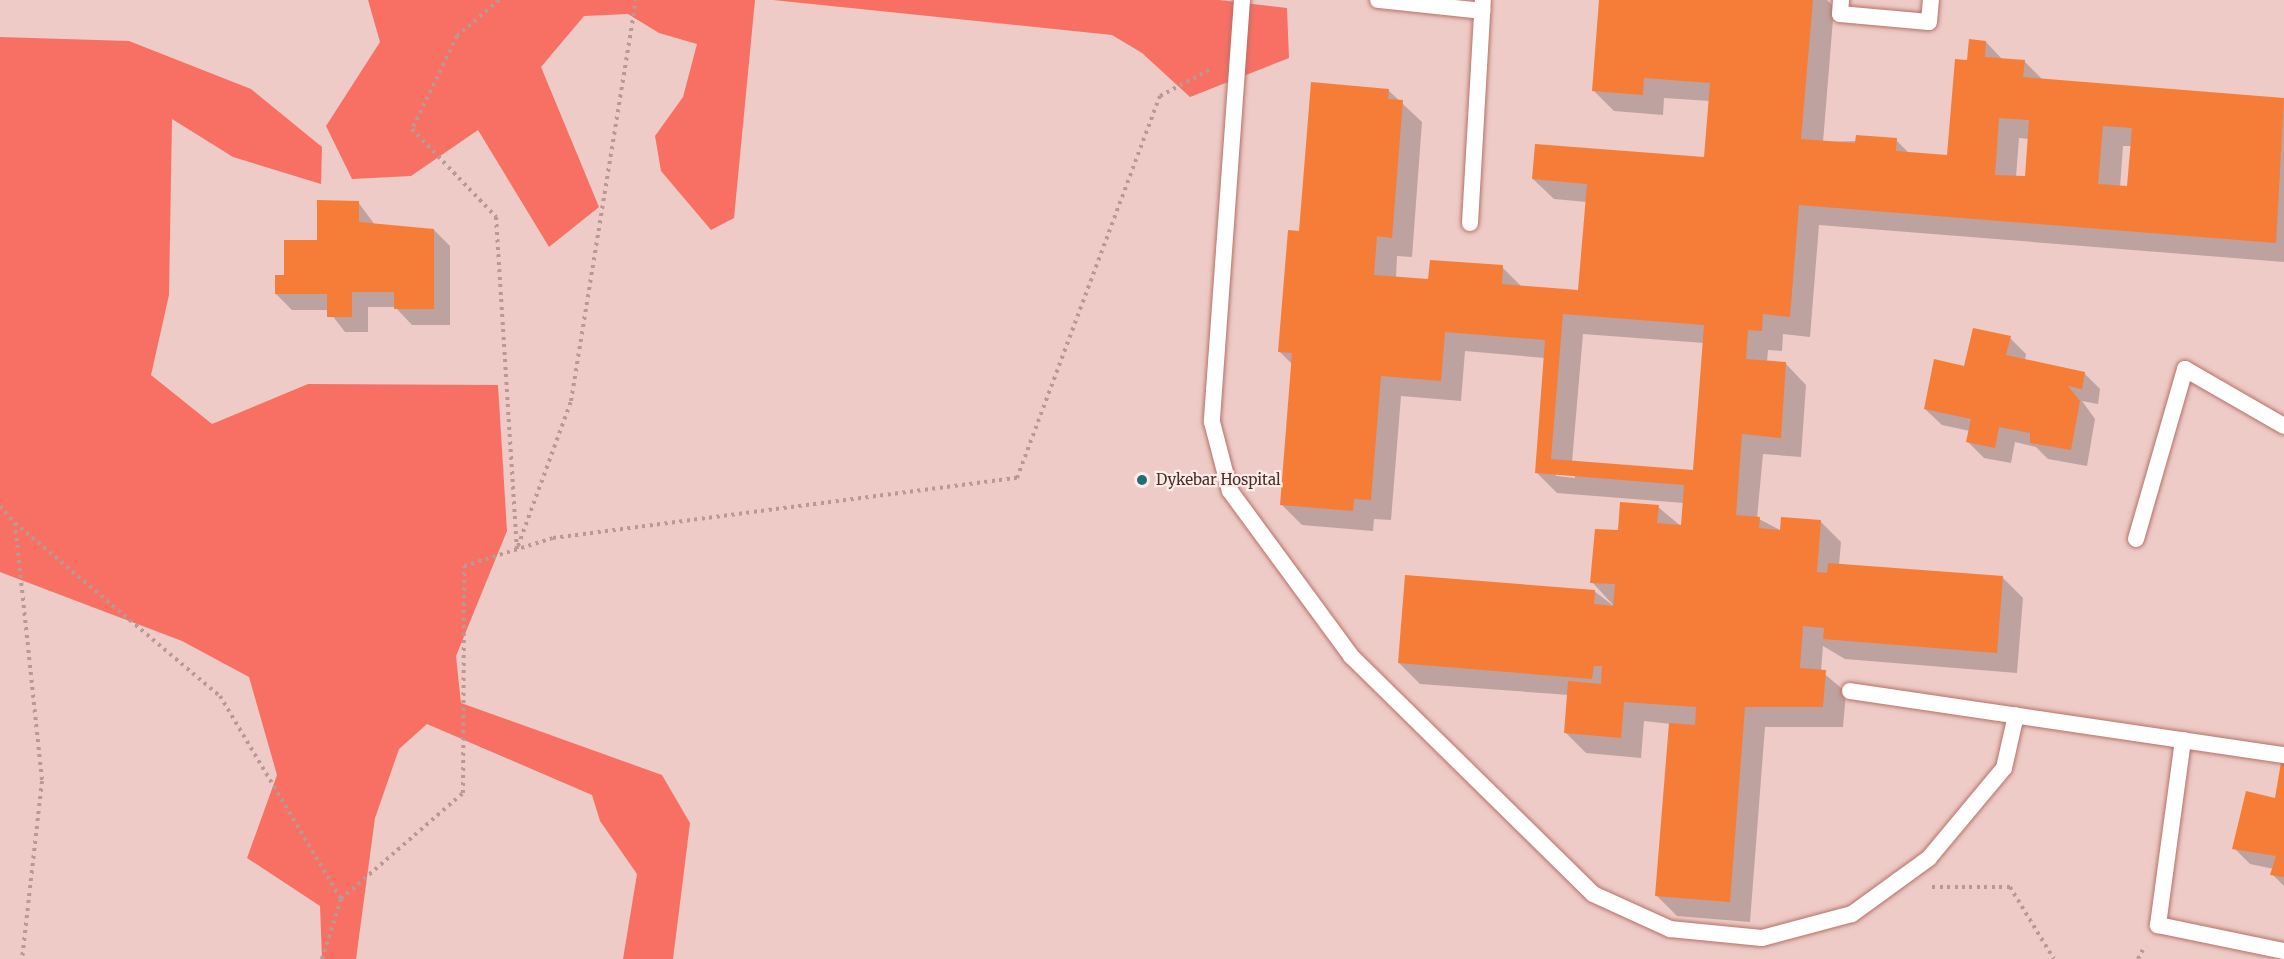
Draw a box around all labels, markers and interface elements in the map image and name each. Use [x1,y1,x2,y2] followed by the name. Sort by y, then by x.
[1133,471,1151,489] marker: Dykebar Hospital
[1156,471,1281,489] place label: Dykebar Hospital

